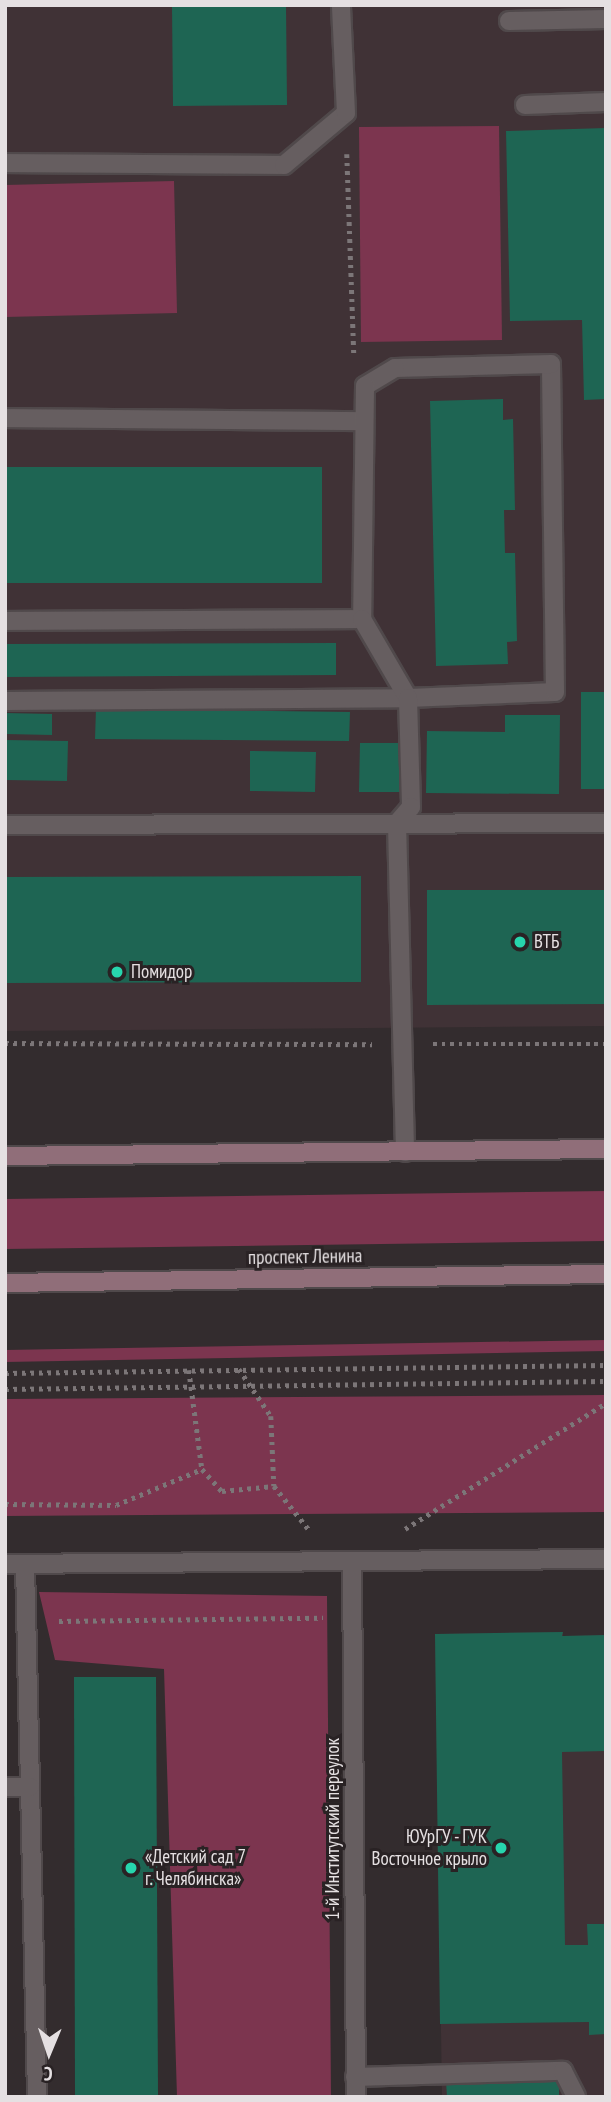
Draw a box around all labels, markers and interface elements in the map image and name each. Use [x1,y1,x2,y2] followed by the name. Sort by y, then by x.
[534,931,560,953] place label: ВТБ
[512,934,528,950] marker: ВТБ
[131,961,192,983] place label: Помидор
[109,964,125,980] marker: Помидор
[247,1245,363,1269] street label: проспект Ленина
[322,1738,344,1920] street label: 1-й Институтский переулок
[372,1826,487,1870] place label: ЮУрГУ - ГУК Восточное крыло
[493,1840,509,1856] marker: ЮУрГУ - ГУК Восточное крыло
[145,1846,246,1890] place label: «Детский сад 7 г. Челябинска»
[123,1860,139,1876] marker: «Детский сад 7 г. Челябинска»
[14,2018,84,2088] north arrow
[44,2062,53,2086] text: С

